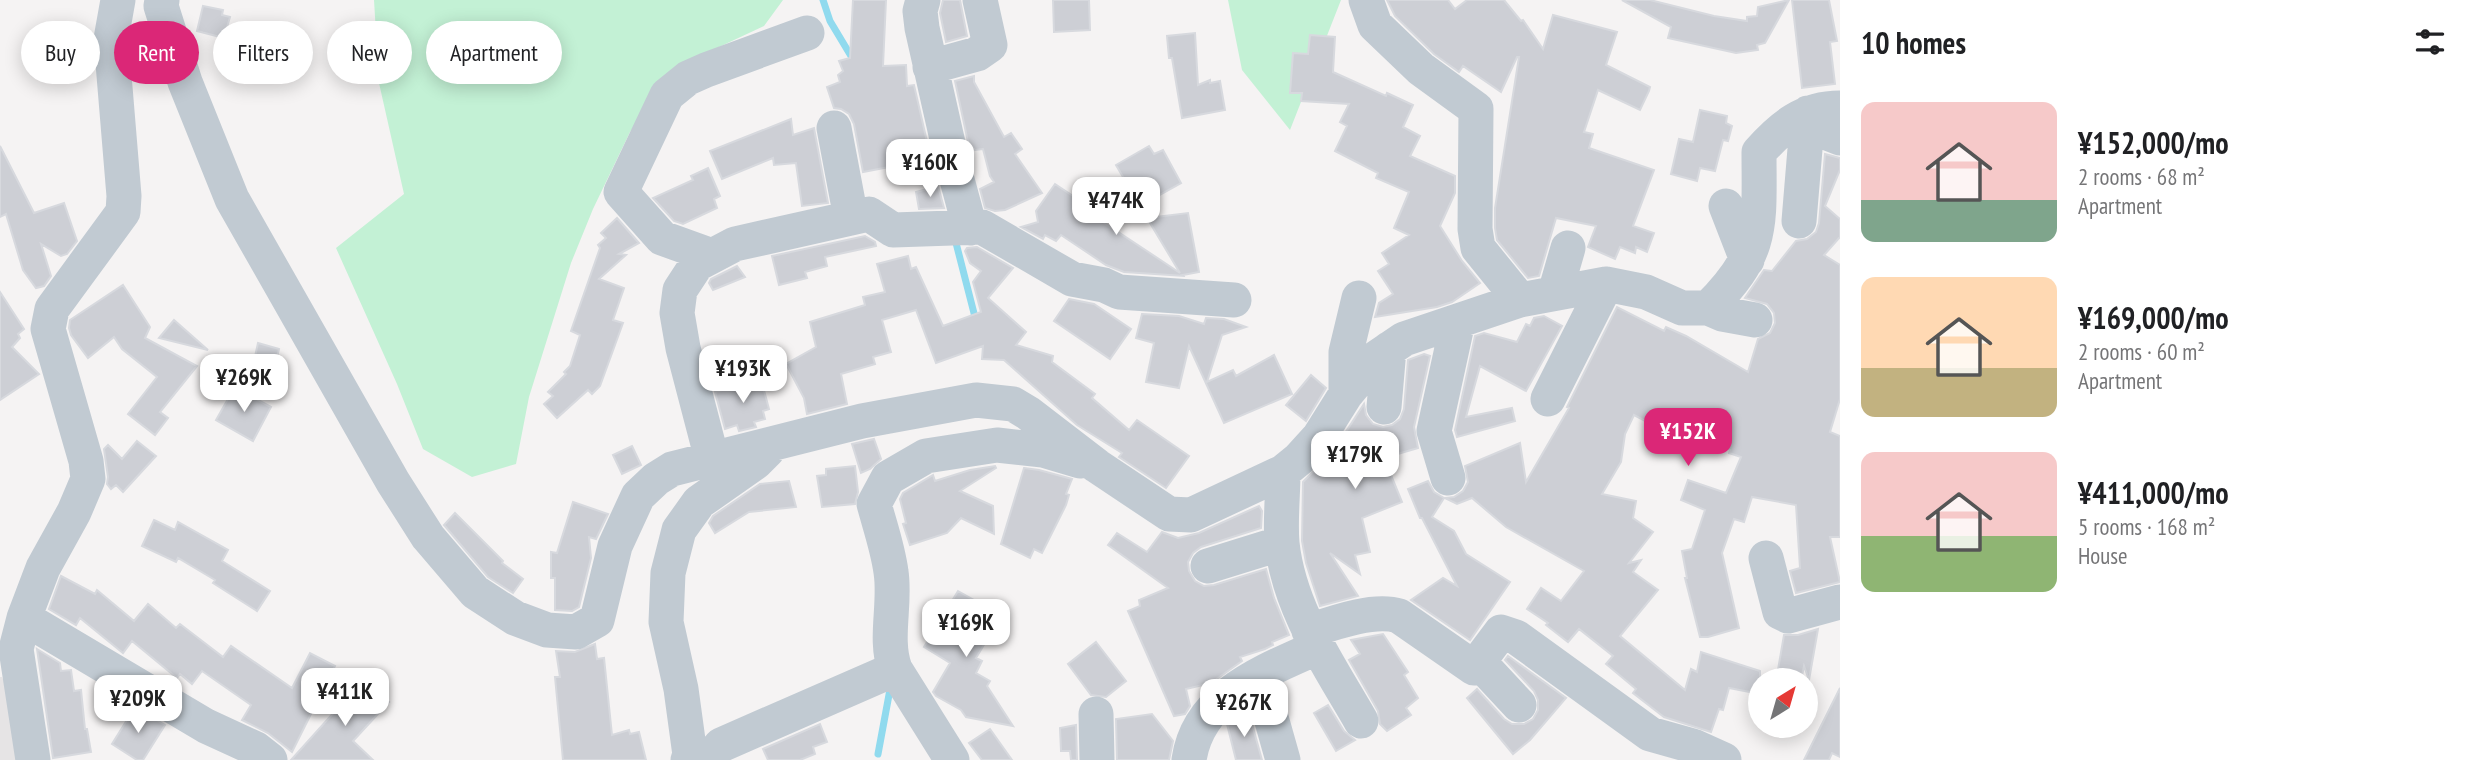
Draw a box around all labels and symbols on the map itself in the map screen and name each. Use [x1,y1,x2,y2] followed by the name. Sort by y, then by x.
[881,140,979,199] pin: ¥160K
[1067,177,1165,237] pin: ¥474K
[694,346,792,405] pin: ¥193K
[195,354,293,414] pin: ¥269K
[1639,408,1737,468] pin: ¥152K
[1306,432,1404,491] pin: ¥179K
[917,600,1015,659] pin: ¥169K
[296,668,394,728] pin: ¥411K
[1748,668,1818,738] north arrow
[89,676,187,735] pin: ¥209K
[1195,680,1293,739] pin: ¥267K

